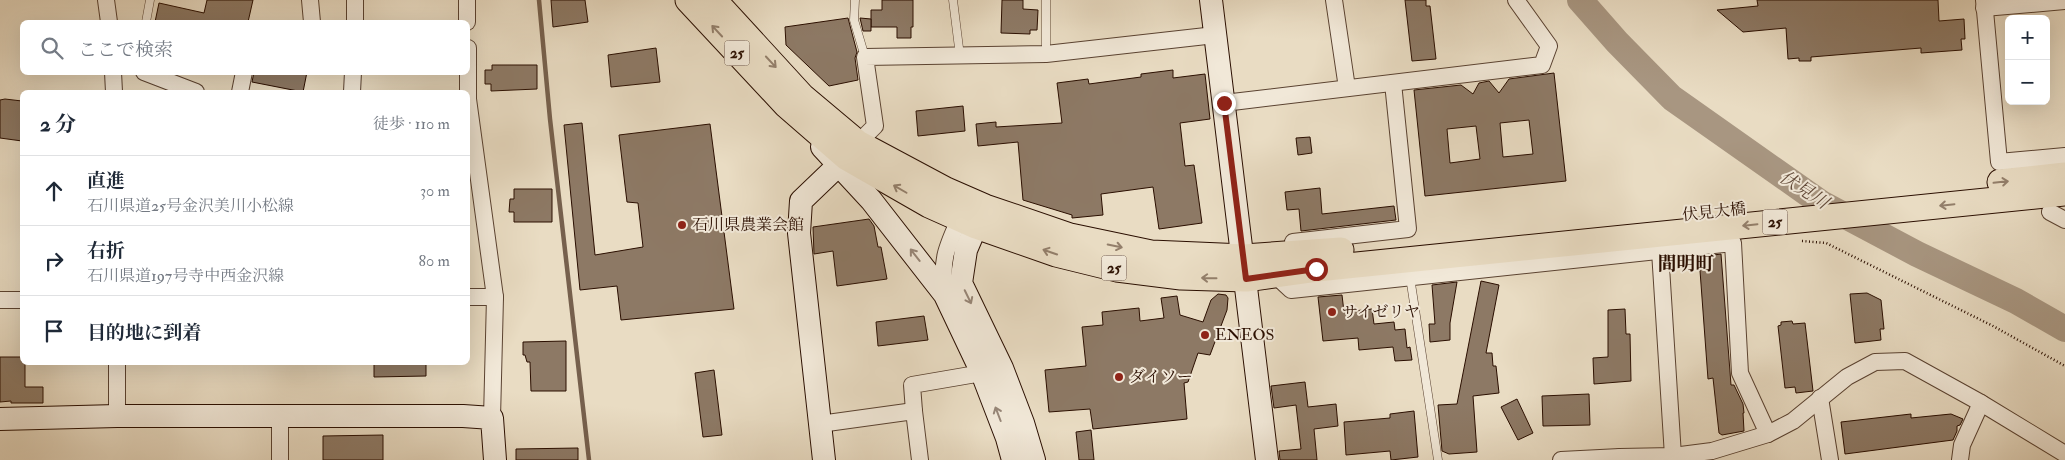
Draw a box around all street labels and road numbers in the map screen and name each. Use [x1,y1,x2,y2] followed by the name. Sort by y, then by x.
[724,40,750,66] road number: 25
[1681,199,1747,225] street label: 伏見大橋
[1762,210,1788,234] road number: 25
[1102,256,1126,280] road number: 25

